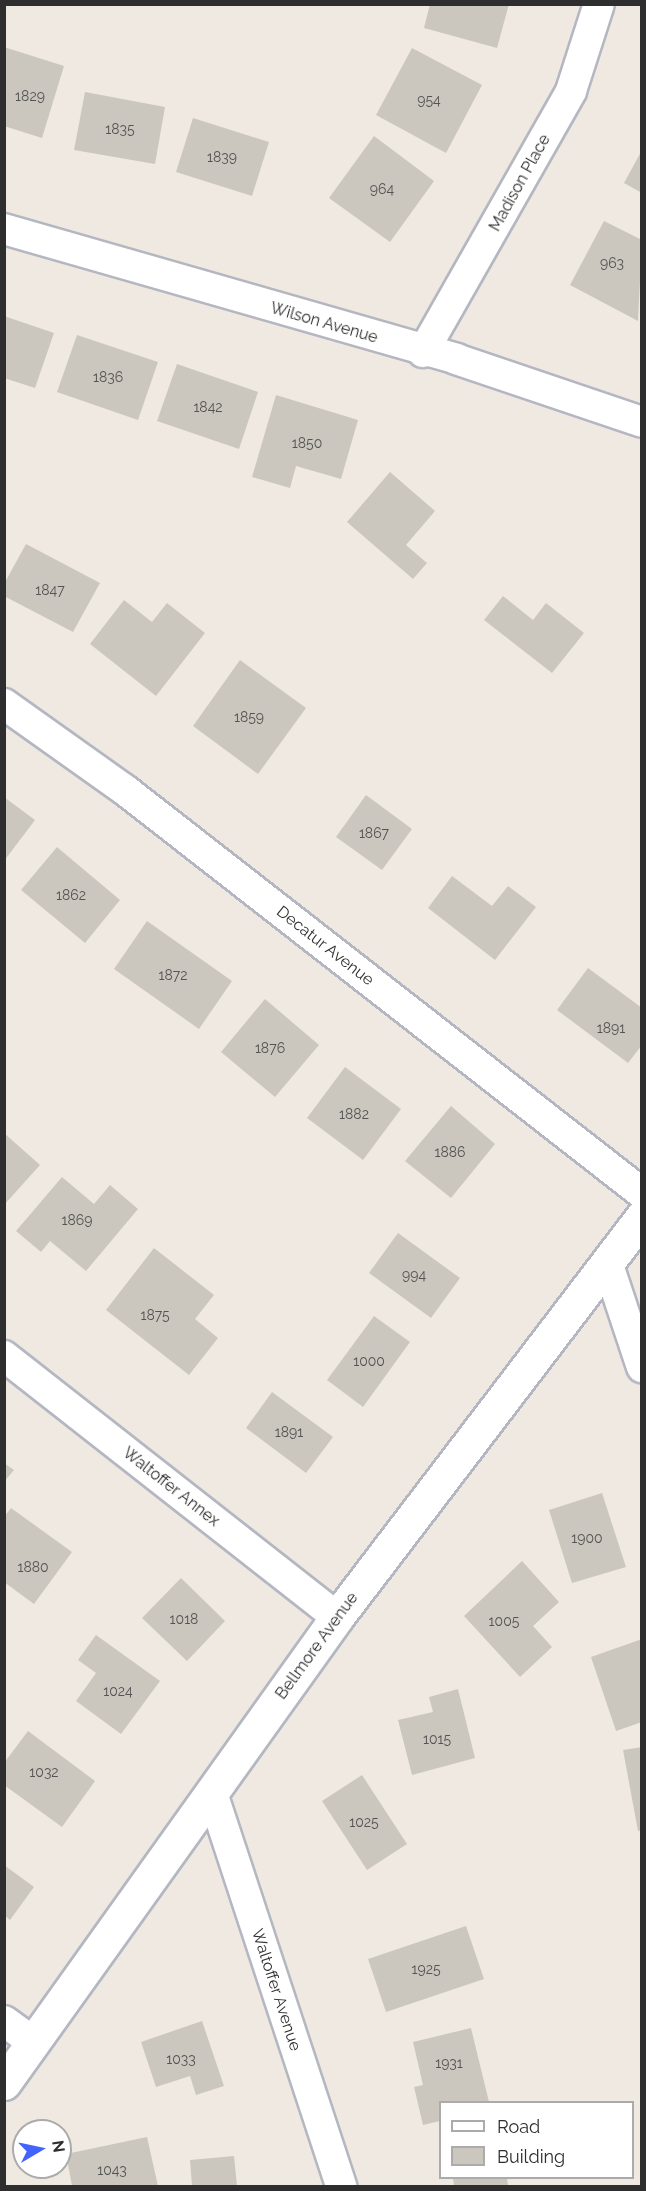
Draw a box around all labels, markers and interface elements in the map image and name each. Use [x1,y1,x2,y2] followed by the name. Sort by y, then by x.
[15,88,45,104] house number: 1829
[417,92,441,108] house number: 954
[105,121,135,137] house number: 1835
[485,131,555,235] street label: Madison Place
[207,149,237,165] house number: 1839
[370,181,394,197] house number: 964
[600,255,624,271] house number: 963
[268,298,380,348] street label: Wilson Avenue
[93,369,123,385] house number: 1836
[193,399,223,415] house number: 1842
[292,435,322,451] house number: 1850
[35,582,65,598] house number: 1847
[234,709,264,725] house number: 1859
[359,825,389,841] house number: 1867
[56,887,86,903] house number: 1862
[272,902,378,990] street label: Decatur Avenue
[158,967,188,983] house number: 1872
[597,1020,625,1036] house number: 1891
[255,1040,285,1056] house number: 1876
[339,1106,369,1122] house number: 1882
[434,1144,466,1160] house number: 1886
[62,1212,92,1228] house number: 1869
[402,1267,426,1283] house number: 994
[140,1307,170,1323] house number: 1875
[353,1353,385,1369] house number: 1000
[275,1424,303,1440] house number: 1891
[118,1443,224,1531] street label: Waltoffer Annex
[571,1530,603,1546] house number: 1900
[17,1559,49,1575] house number: 1880
[272,1589,362,1703] street label: Bellmore Avenue
[170,1611,198,1627] house number: 1018
[489,1613,519,1629] house number: 1005
[103,1683,133,1699] house number: 1024
[423,1731,451,1747] house number: 1015
[29,1764,59,1780] house number: 1032
[349,1814,379,1830] house number: 1025
[247,1926,305,2054] street label: Waltoffer Avenue
[411,1961,441,1977] house number: 1925
[166,2051,196,2067] house number: 1033
[435,2055,463,2071] house number: 1931
[439,2101,634,2179] legend
[497,2116,540,2137] text: Road
[12,2119,72,2179] north arrow
[48,2139,69,2154] text: N
[497,2146,565,2167] text: Building
[97,2162,127,2178] house number: 1043

